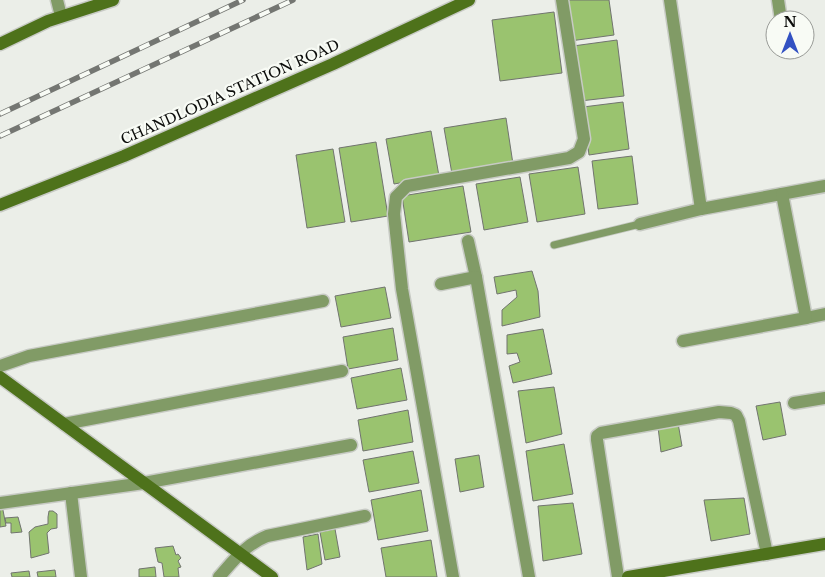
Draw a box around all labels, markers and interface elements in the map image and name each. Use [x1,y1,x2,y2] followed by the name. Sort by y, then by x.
[765,10,815,60] north arrow
[783,13,797,31] text: N
[118,35,342,149] street label: CHANDLODIA STATION ROAD

